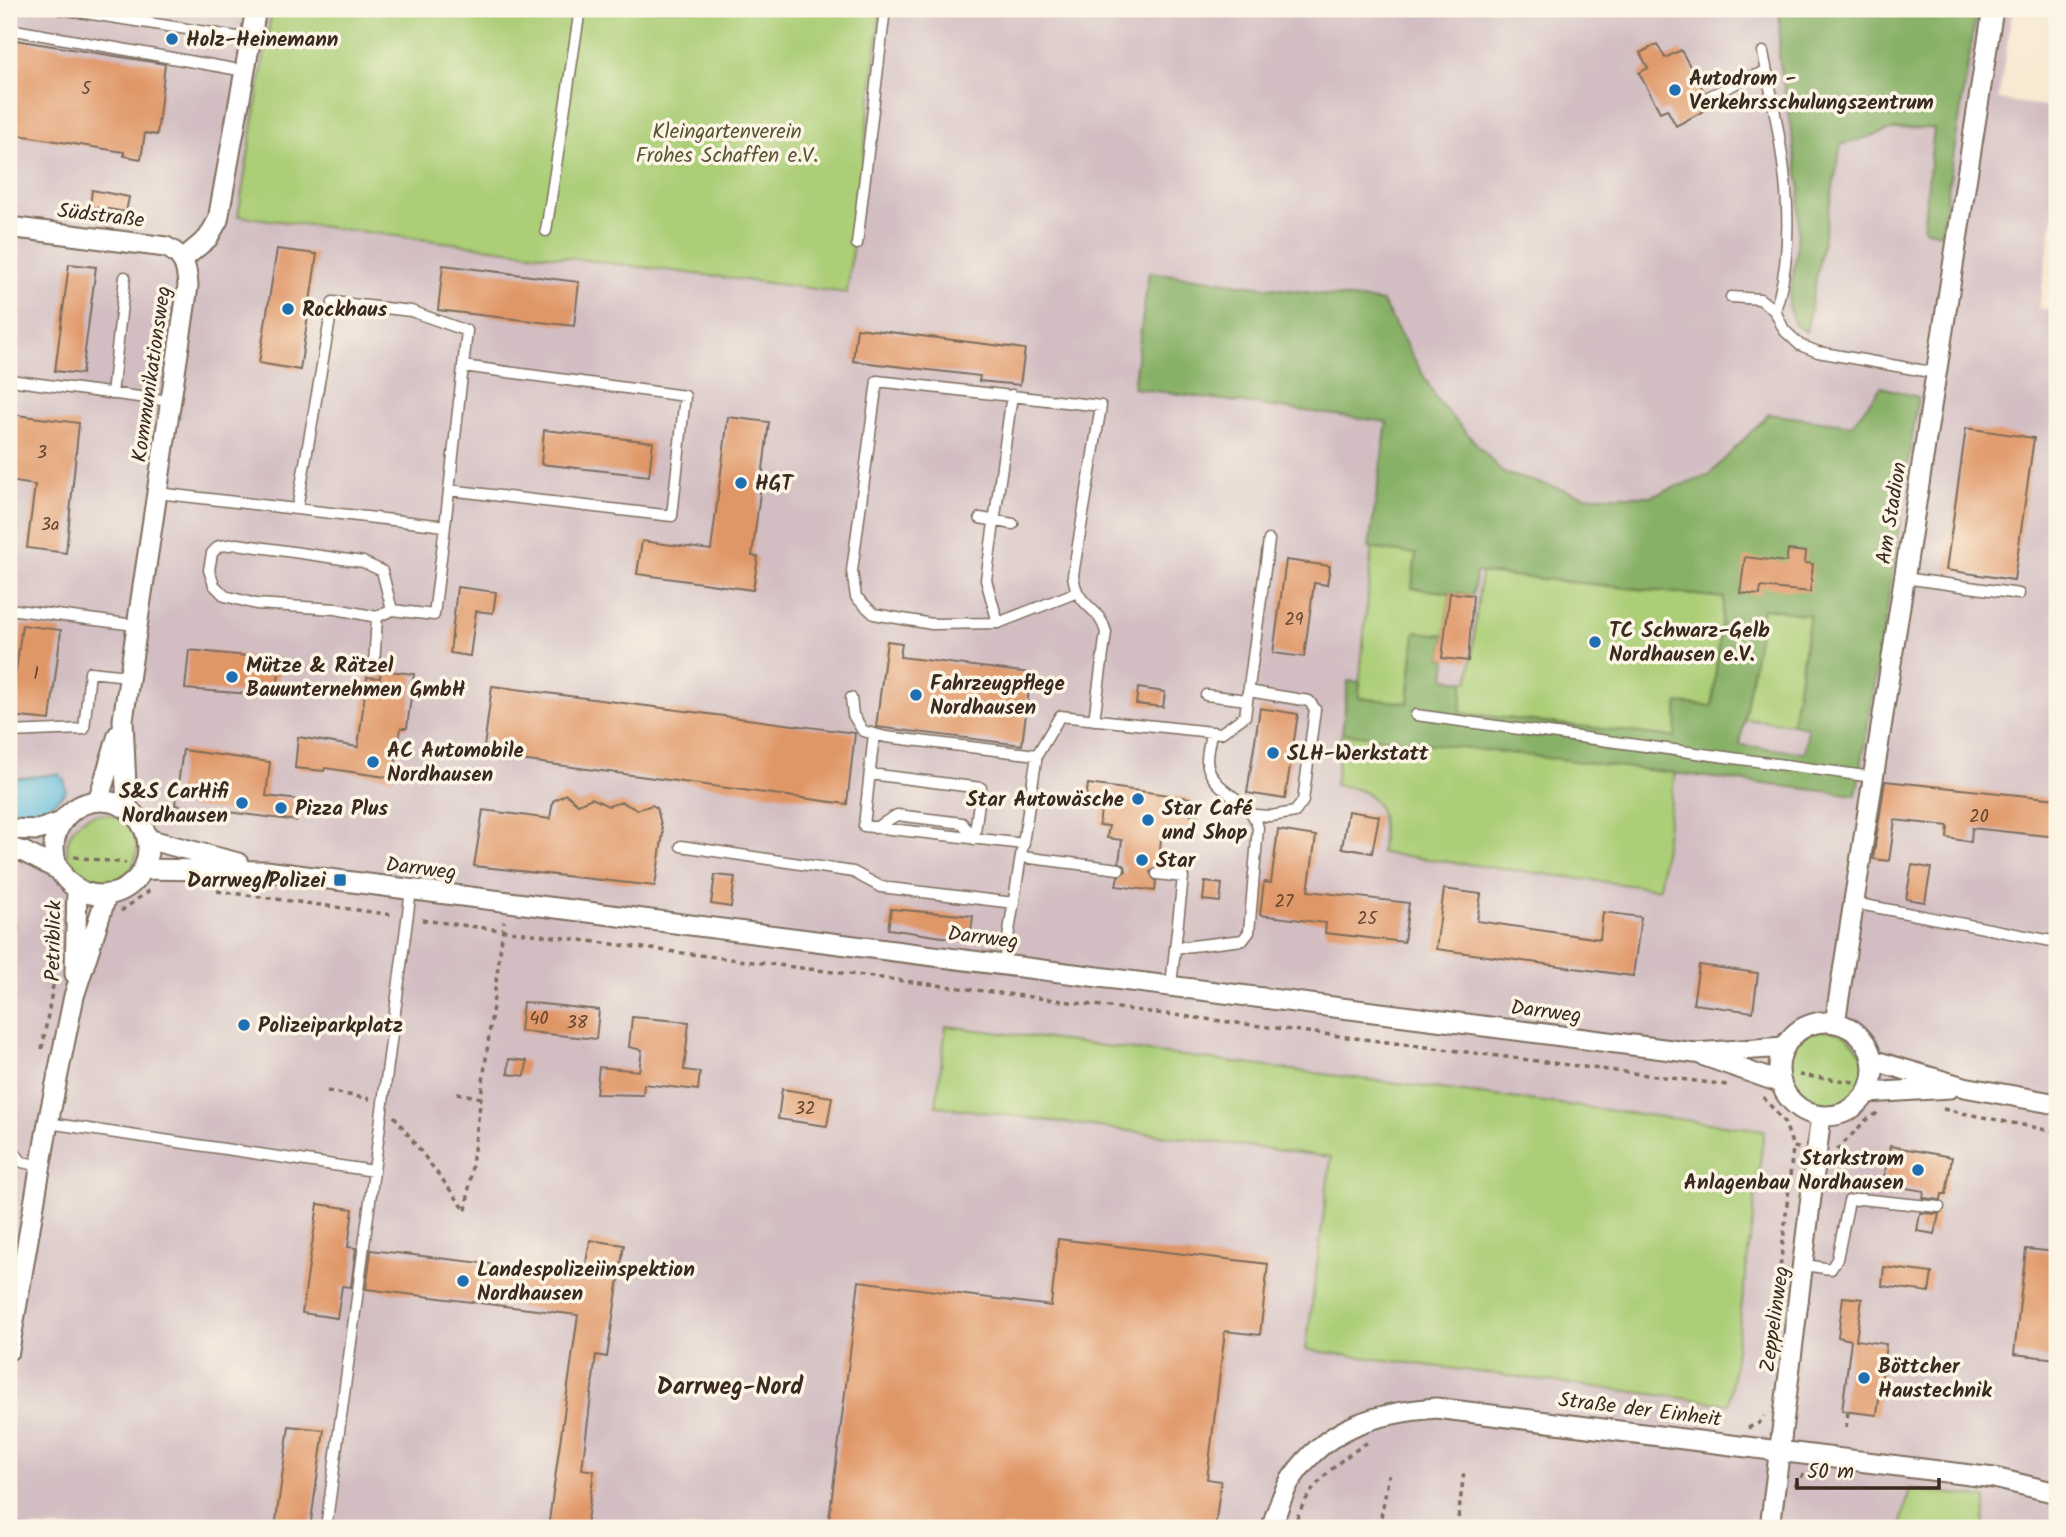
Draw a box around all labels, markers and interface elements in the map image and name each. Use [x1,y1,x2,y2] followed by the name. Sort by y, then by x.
[186,24,339,57] place label: Holz-Heinemann
[164,31,180,47] marker: Holz-Heinemann
[1689,63,1934,120] place label: Autodrom - Verkehrsschulungszentrum
[81,75,92,104] house number: 5
[1667,82,1683,98] marker: Autodrom - Verkehrsschulungszentrum
[636,116,818,173] park label: Kleingartenverein Frohes Schaffen e.V.
[55,195,147,238] street label: Südstraße
[124,284,181,464] street label: Kommunikationsweg
[302,294,388,327] place label: Rockhaus
[280,301,296,317] marker: Rockhaus
[37,439,47,468] house number: 3
[1868,460,1917,567] street label: Am Stadion
[755,468,795,501] place label: HGT
[733,475,749,491] marker: HGT
[41,511,59,540] house number: 3a
[1284,606,1304,635] house number: 29
[1609,615,1770,672] place label: TC Schwarz-Gelb Nordhausen e.V.
[1587,634,1603,650] marker: TC Schwarz-Gelb Nordhausen e.V.
[246,650,466,707] place label: Mütze & Rätzel Bauunternehmen GmbH
[33,660,39,689] house number: 1
[930,668,1065,725] place label: Fahrzeugpflege Nordhausen
[224,669,240,685] marker: Mütze & Rätzel Bauunternehmen GmbH
[908,687,924,703] marker: Fahrzeugpflege Nordhausen
[387,735,524,792] place label: AC Automobile Nordhausen
[1287,738,1429,771] place label: SLH-Werkstatt
[1265,745,1281,761] marker: SLH-Werkstatt
[365,754,381,770] marker: AC Automobile Nordhausen
[119,776,229,833] place label: S&S CarHifi Nordhausen
[966,784,1124,817] place label: Star Autowäsche
[1130,791,1146,807] marker: Star Autowäsche
[295,793,388,826] place label: Pizza Plus
[1162,793,1253,850] place label: Star Café und Shop
[234,795,250,811] marker: S&S CarHifi Nordhausen
[273,800,289,816] marker: Pizza Plus
[1969,803,1989,832] house number: 20
[1140,812,1156,828] marker: Star Café und Shop
[1156,845,1197,878] place label: Star
[384,849,458,890] street label: Darrweg
[1134,852,1150,868] marker: Star
[187,865,327,898] place label: Darrweg/Polizei
[332,872,348,888] marker: Darrweg/Polizei
[1275,888,1294,917] house number: 27
[37,900,72,982] street label: Petriblick
[1357,905,1378,934] house number: 25
[946,918,1020,959] street label: Darrweg
[1509,992,1583,1033] street label: Darrweg
[530,1005,548,1034] house number: 40
[566,1009,588,1038] house number: 38
[258,1010,403,1043] place label: Polizeiparkplatz
[236,1017,252,1033] marker: Polizeiparkplatz
[795,1095,815,1124] house number: 32
[1684,1143,1904,1200] place label: Starkstrom Anlagenbau Nordhausen
[1910,1162,1926,1178] marker: Starkstrom Anlagenbau Nordhausen
[477,1254,695,1311] place label: Landespolizeiinspektion Nordhausen
[1752,1264,1799,1374] street label: Zeppelinweg
[455,1273,471,1289] marker: Landespolizeiinspektion Nordhausen
[1878,1351,1992,1408] place label: Böttcher Haustechnik
[657,1368,804,1407] district label: Darrweg-Nord
[1856,1370,1872,1386] marker: Böttcher Haustechnik
[1556,1384,1724,1437] street label: Straße der Einheit
[1797,1446,1938,1490] scale bar
[1807,1456,1854,1489] text: 50 m

